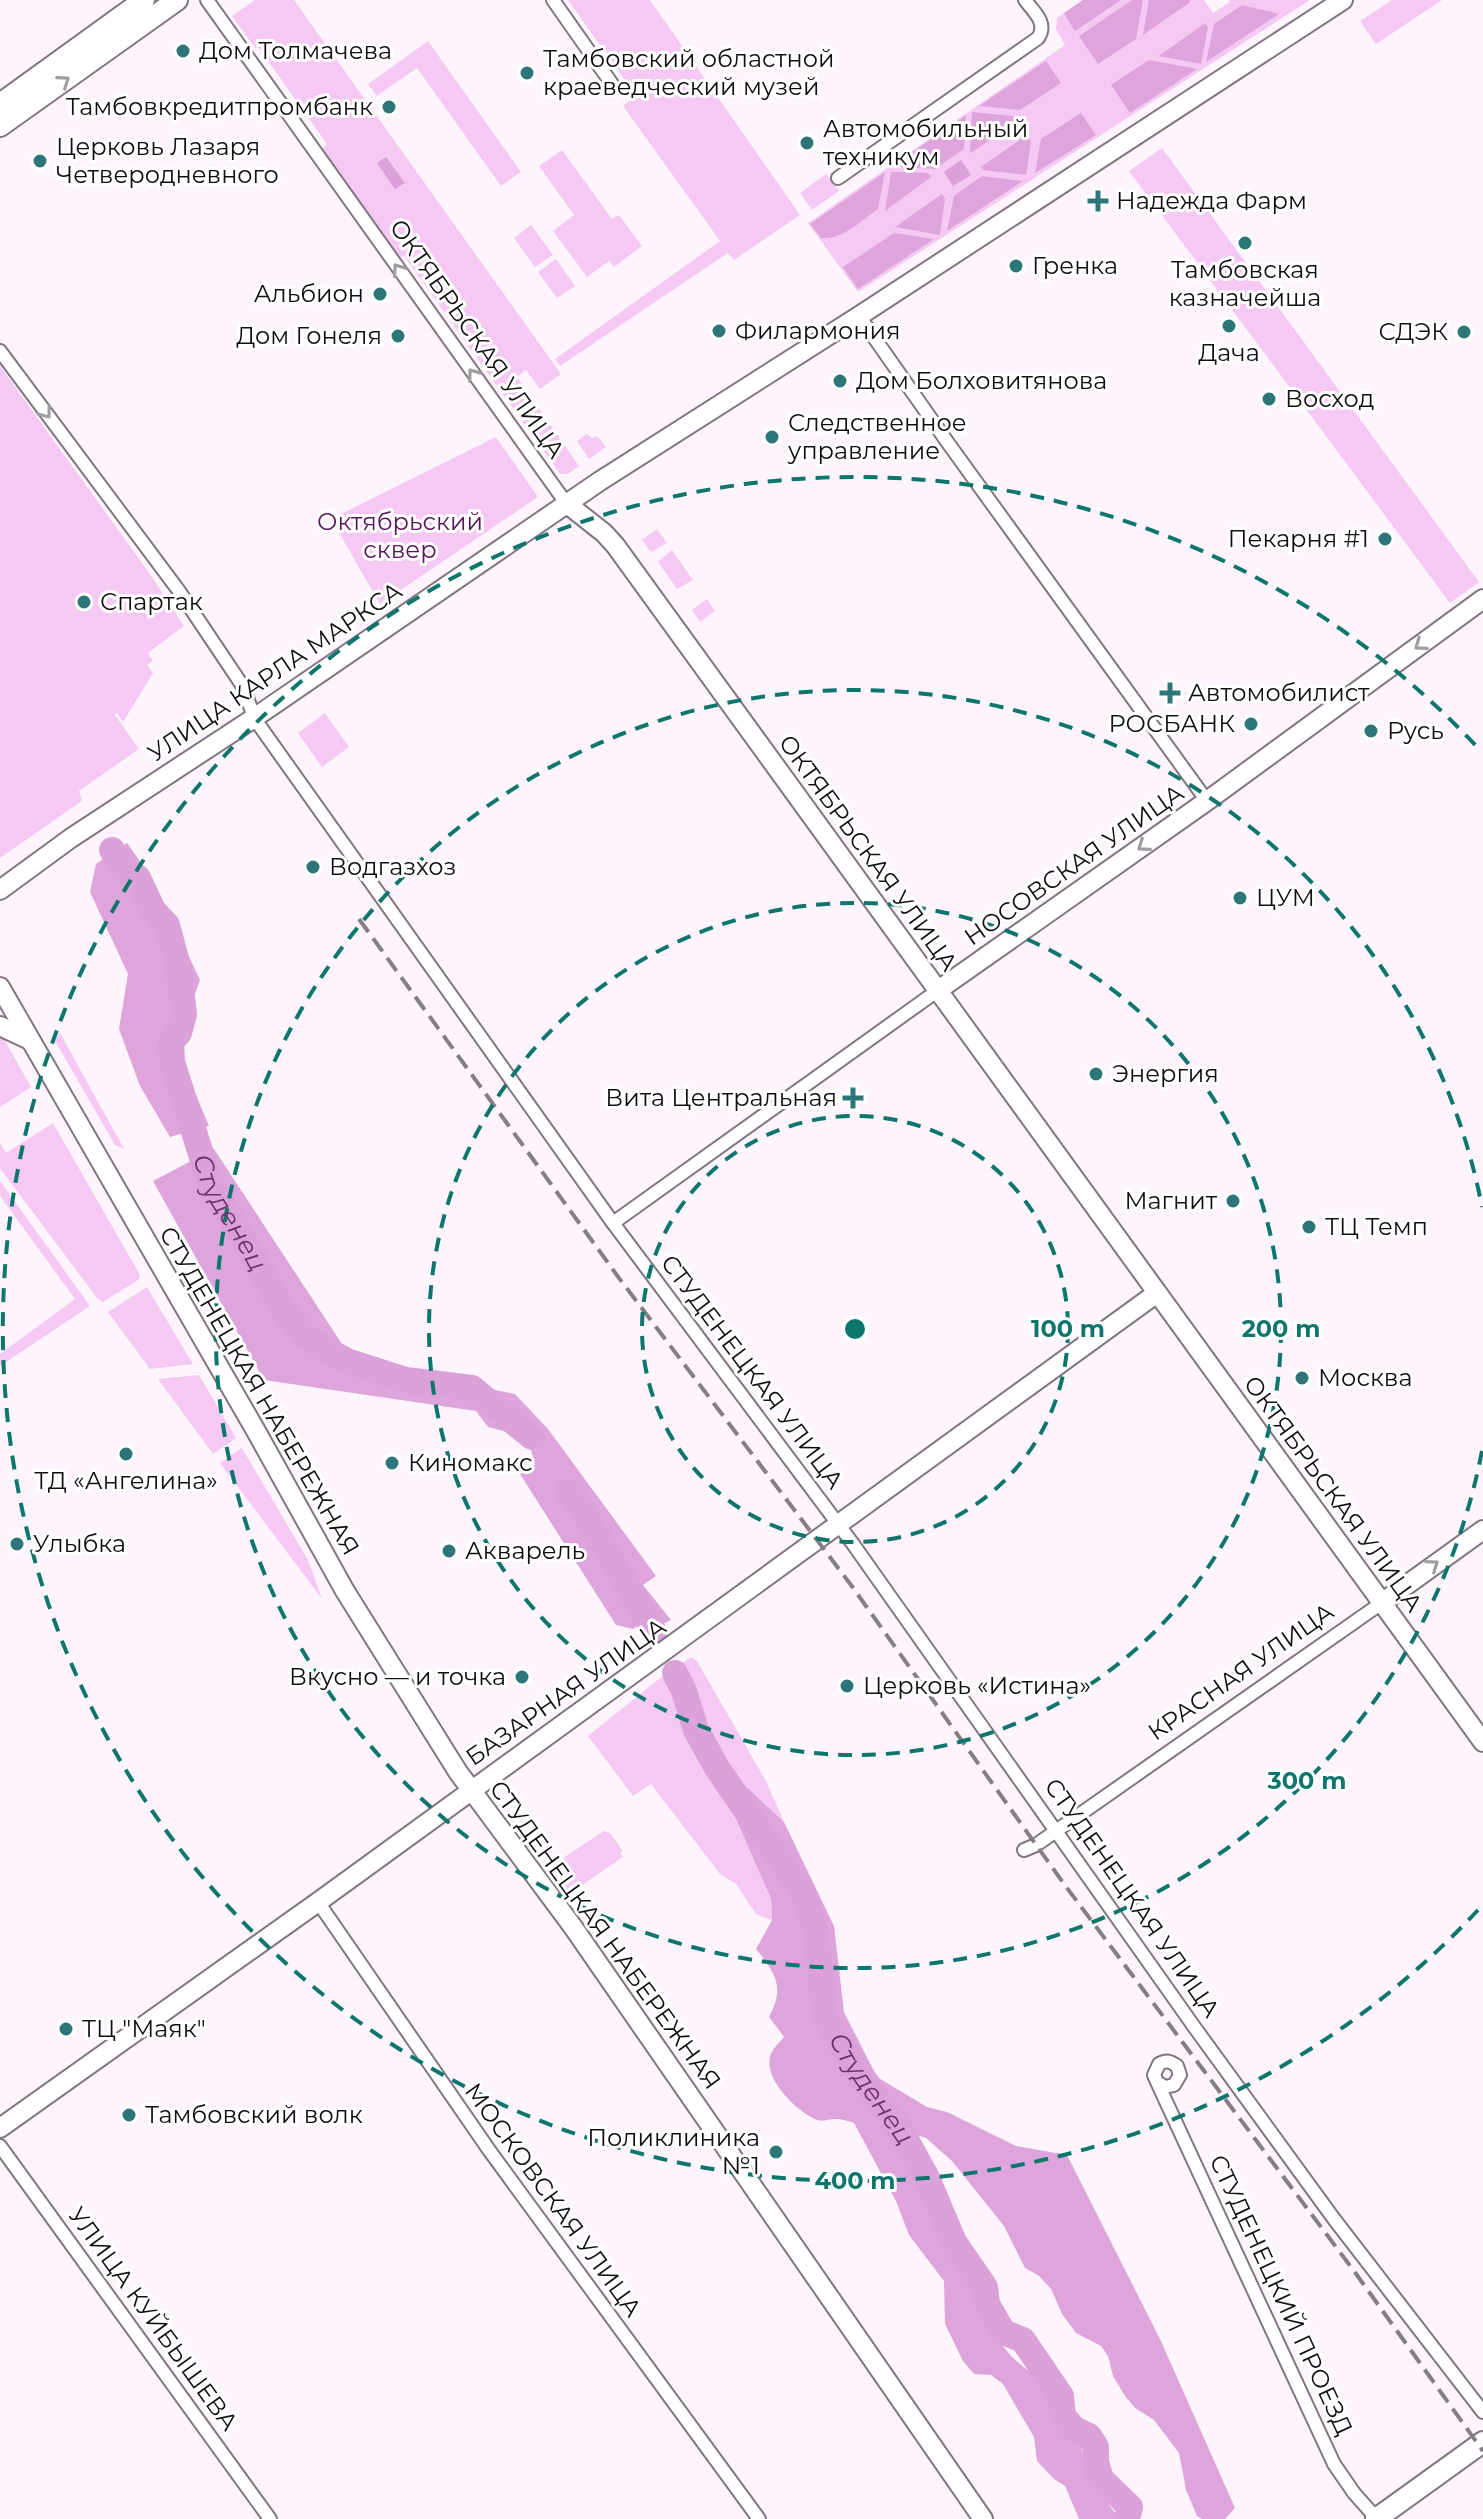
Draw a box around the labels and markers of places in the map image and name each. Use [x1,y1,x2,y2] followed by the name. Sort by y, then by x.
[199,36,392,65] place label: Дом Толмачева
[174,42,192,60] marker: Дом Толмачева
[543,44,835,101] place label: Тамбовский областной краеведческий музей
[518,64,536,82] marker: Тамбовский областной краеведческий музей
[66,92,373,121] place label: Тамбовкредитпромбанк
[380,98,398,116] marker: Тамбовкредитпромбанк
[823,114,1028,171] place label: Автомобильный техникум
[56,132,279,189] place label: Церковь Лазаря Четверодневного
[798,134,816,152] marker: Автомобильный техникум
[31,152,49,170] marker: Церковь Лазаря Четверодневного
[1116,186,1307,215] place label: Надежда Фарм
[1087,190,1109,212] marker: Надежда Фарм
[1236,234,1254,252] marker: Тамбовская казначейша
[1032,251,1118,280] place label: Гренка
[1169,255,1321,312] place label: Тамбовская казначейша
[1007,257,1025,275] marker: Гренка
[254,279,364,308] place label: Альбион
[371,285,389,303] marker: Альбион
[735,316,901,345] place label: Филармония
[1220,317,1238,335] marker: Дача
[1378,317,1448,346] place label: СДЭК
[236,321,382,350] place label: Дом Гонеля
[710,322,728,340] marker: Филармония
[1455,323,1473,341] marker: СДЭК
[389,327,407,345] marker: Дом Гонеля
[1198,338,1260,367] place label: Дача
[856,366,1107,395] place label: Дом Болховитянова
[831,372,849,390] marker: Дом Болховитянова
[1285,384,1374,413] place label: Восход
[1260,390,1278,408] marker: Восход
[787,408,966,465] place label: Следственное управление
[763,428,781,446] marker: Следственное управление
[1228,524,1369,553] place label: Пекарня #1
[1376,530,1394,548] marker: Пекарня #1
[100,587,203,616] place label: Спартак
[75,593,93,611] marker: Спартак
[1188,678,1370,707] place label: Автомобилист
[1159,682,1181,704] marker: Автомобилист
[1109,709,1235,738] place label: РОСБАНК
[1242,715,1260,733] marker: РОСБАНК
[1387,716,1444,745] place label: Русь
[1362,722,1380,740] marker: Русь
[329,852,456,881] place label: Водгазхоз
[304,858,322,876] marker: Водгазхоз
[1256,883,1315,912] place label: ЦУМ
[1231,889,1249,907] marker: ЦУМ
[1112,1059,1219,1088] place label: Энергия
[1087,1065,1105,1083] marker: Энергия
[605,1083,837,1112] place label: Вита Центральная
[844,1089,862,1107] marker: Вита Центральная
[1124,1186,1218,1215] place label: Магнит
[1224,1192,1242,1210] marker: Магнит
[1325,1212,1428,1241] place label: ТЦ Темп
[1300,1218,1318,1236] marker: ТЦ Темп
[841,1315,869,1343] centre of rings
[1318,1363,1412,1392] place label: Москва
[1293,1369,1311,1387] marker: Москва
[117,1445,135,1463] marker: ТД «Ангелина»
[408,1448,533,1477] place label: Киномакс
[383,1454,401,1472] marker: Киномакс
[34,1466,218,1495] place label: ТД «Ангелина»
[33,1529,126,1558] place label: Улыбка
[8,1535,26,1553] marker: Улыбка
[465,1536,585,1565] place label: Акварель
[440,1542,458,1560] marker: Акварель
[289,1662,506,1691] place label: Вкусно — и точка
[513,1668,531,1686] marker: Вкусно — и точка
[863,1671,1091,1700] place label: Церковь «Истина»
[838,1677,856,1695] marker: Церковь «Истина»
[82,2014,206,2043] place label: ТЦ "Маяк"
[57,2020,75,2038] marker: ТЦ "Маяк"
[145,2100,363,2129] place label: Тамбовский волк
[120,2106,138,2124] marker: Тамбовский волк
[587,2123,760,2180] place label: Поликлиника №1
[767,2143,785,2161] marker: Поликлиника №1

